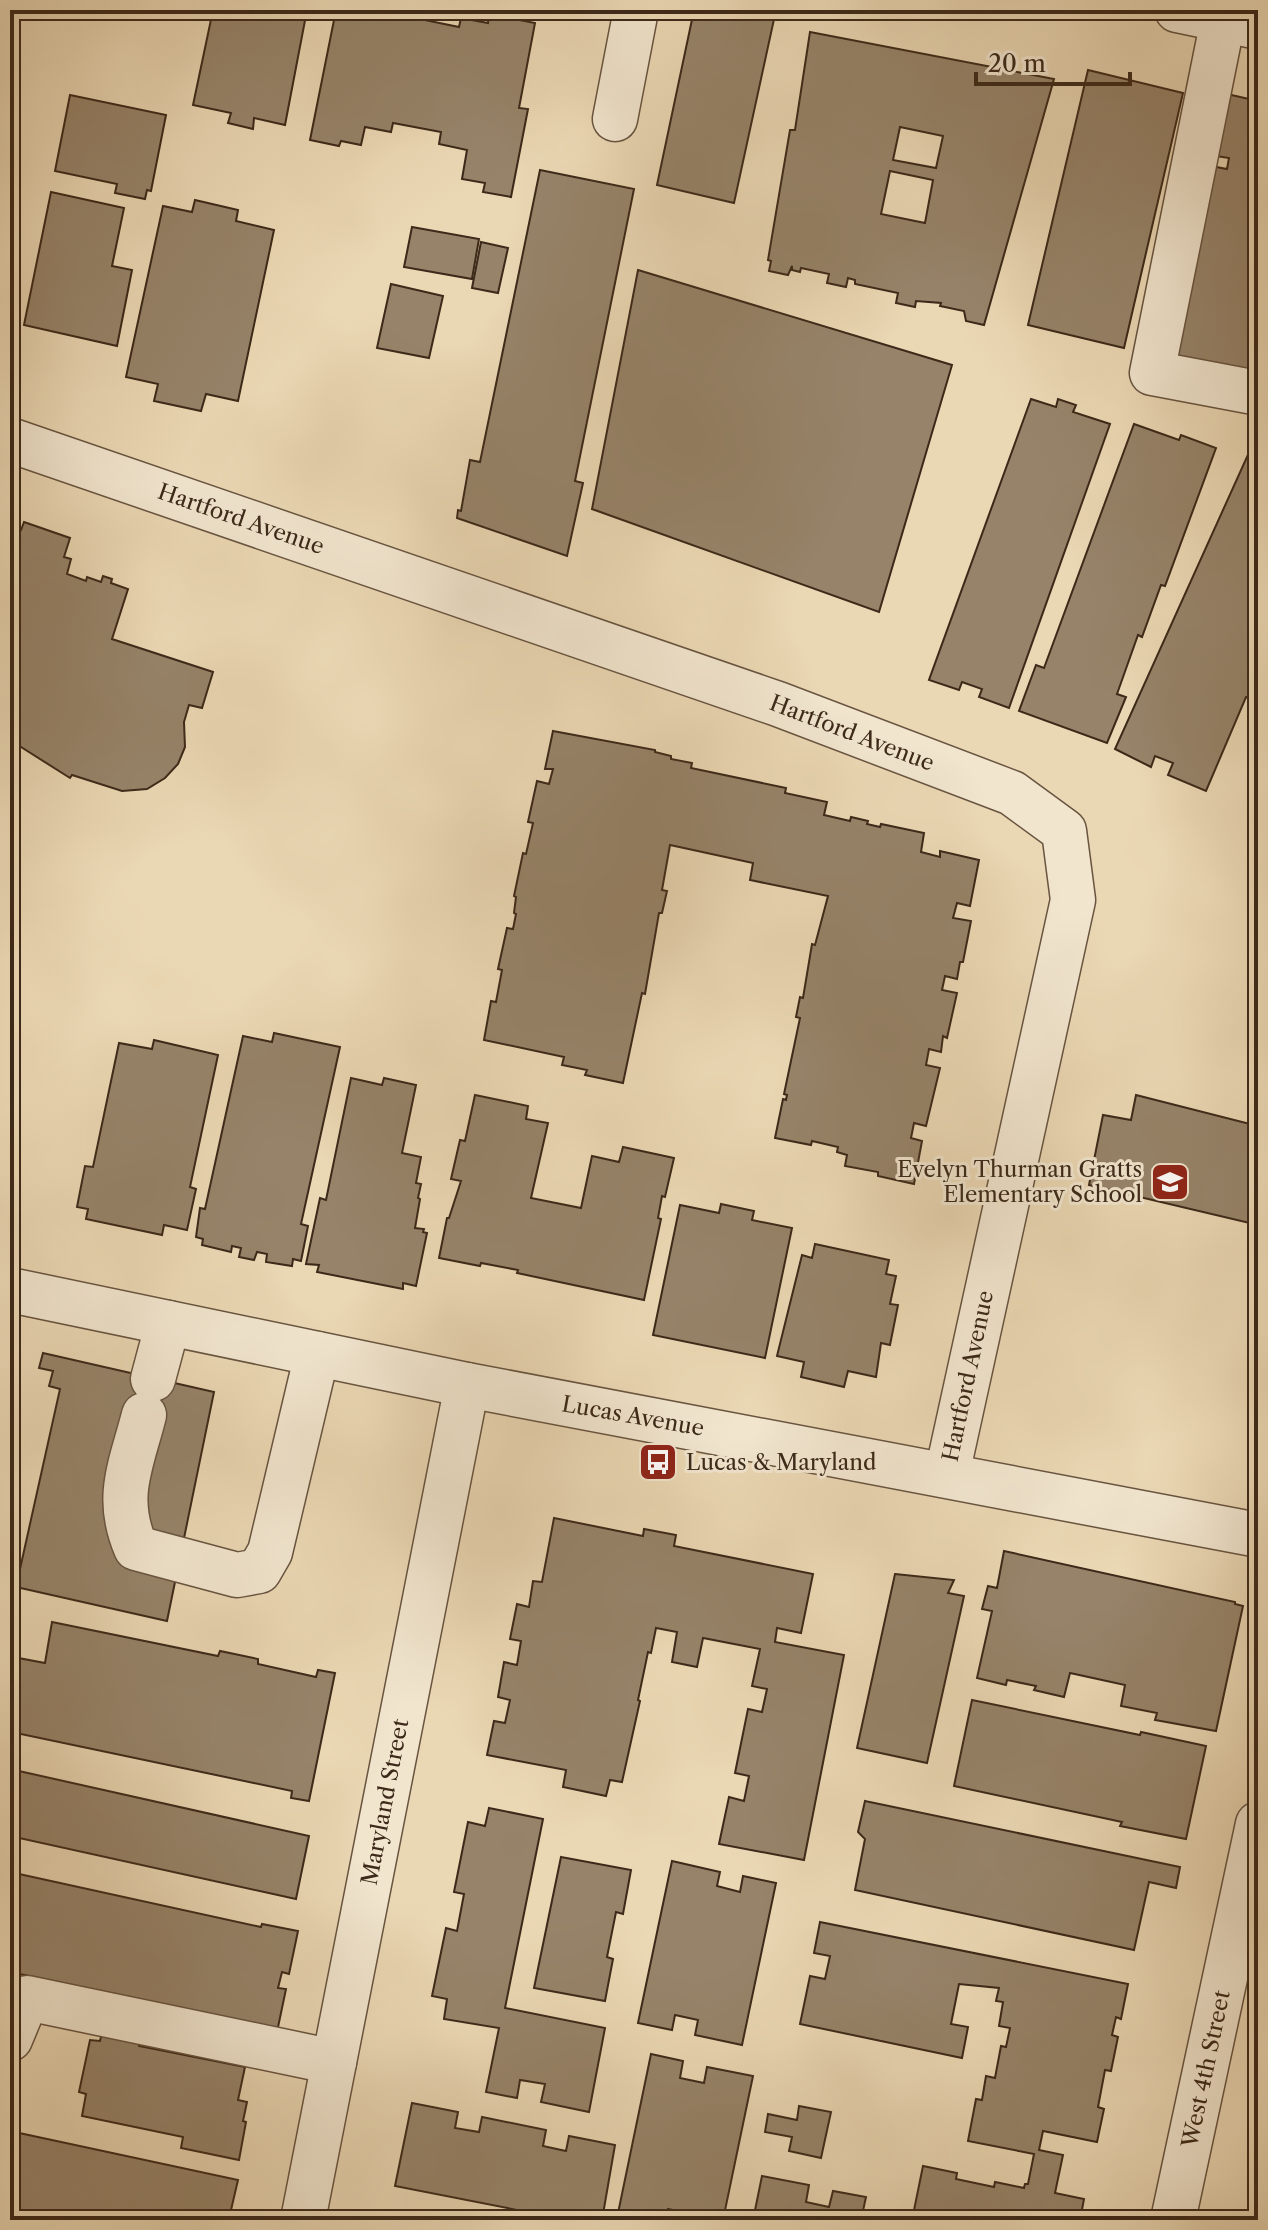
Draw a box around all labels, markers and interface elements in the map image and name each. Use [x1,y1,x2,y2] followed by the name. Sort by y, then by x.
[976,36,1130,86] scale bar
[988,49,1046,78] text: 20 m
[154,478,328,560] street label: Hartford Avenue
[766,689,938,777] street label: Hartford Avenue
[897,1156,1142,1208] place label: Evelyn Thurman Gratts Elementary School
[1149,1161,1191,1203] school or university icon: Evelyn Thurman Gratts Elementary School
[937,1288,999,1464] street label: Hartford Avenue
[560,1390,706,1442] street label: Lucas Avenue
[637,1441,679,1483] bus stop icon: Lucas & Maryland
[686,1449,877,1476] place label: Lucas & Maryland
[356,1716,414,1887] street label: Maryland Street
[1176,1988,1236,2151] street label: West 4th Street

